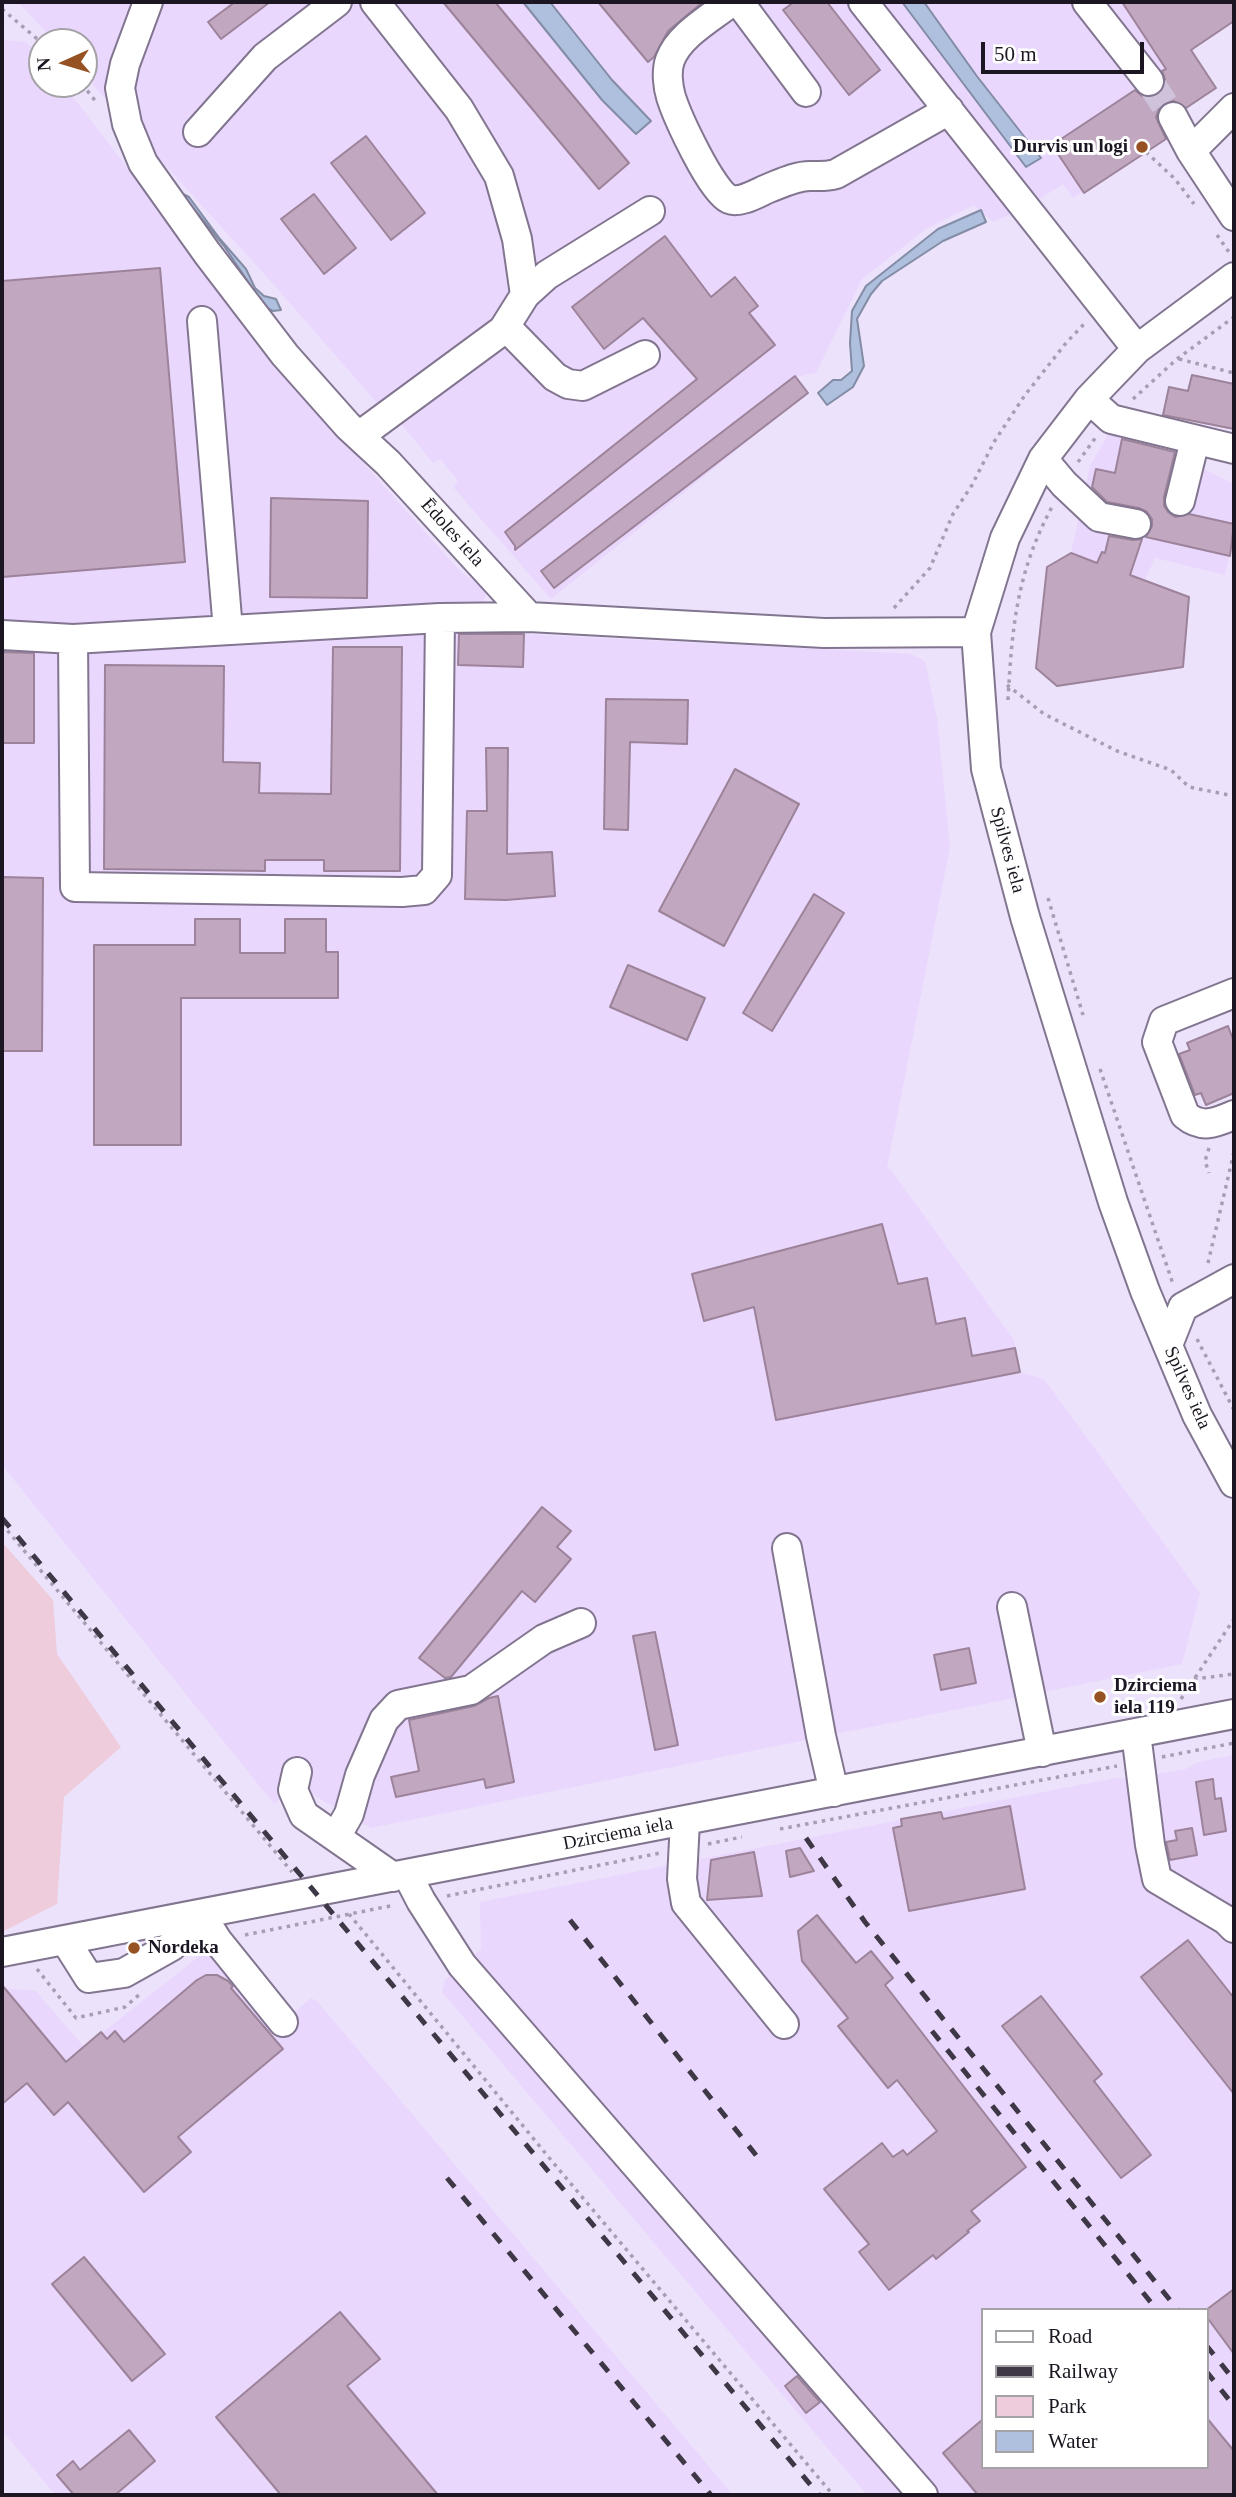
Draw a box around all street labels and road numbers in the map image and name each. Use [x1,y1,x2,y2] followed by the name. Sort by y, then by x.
[415,494,489,572] street label: Ēdoles iela
[985,804,1029,896] street label: Spilves iela
[1159,1343,1215,1433] street label: Spilves iela
[561,1812,675,1856] street label: Dzirciema iela

